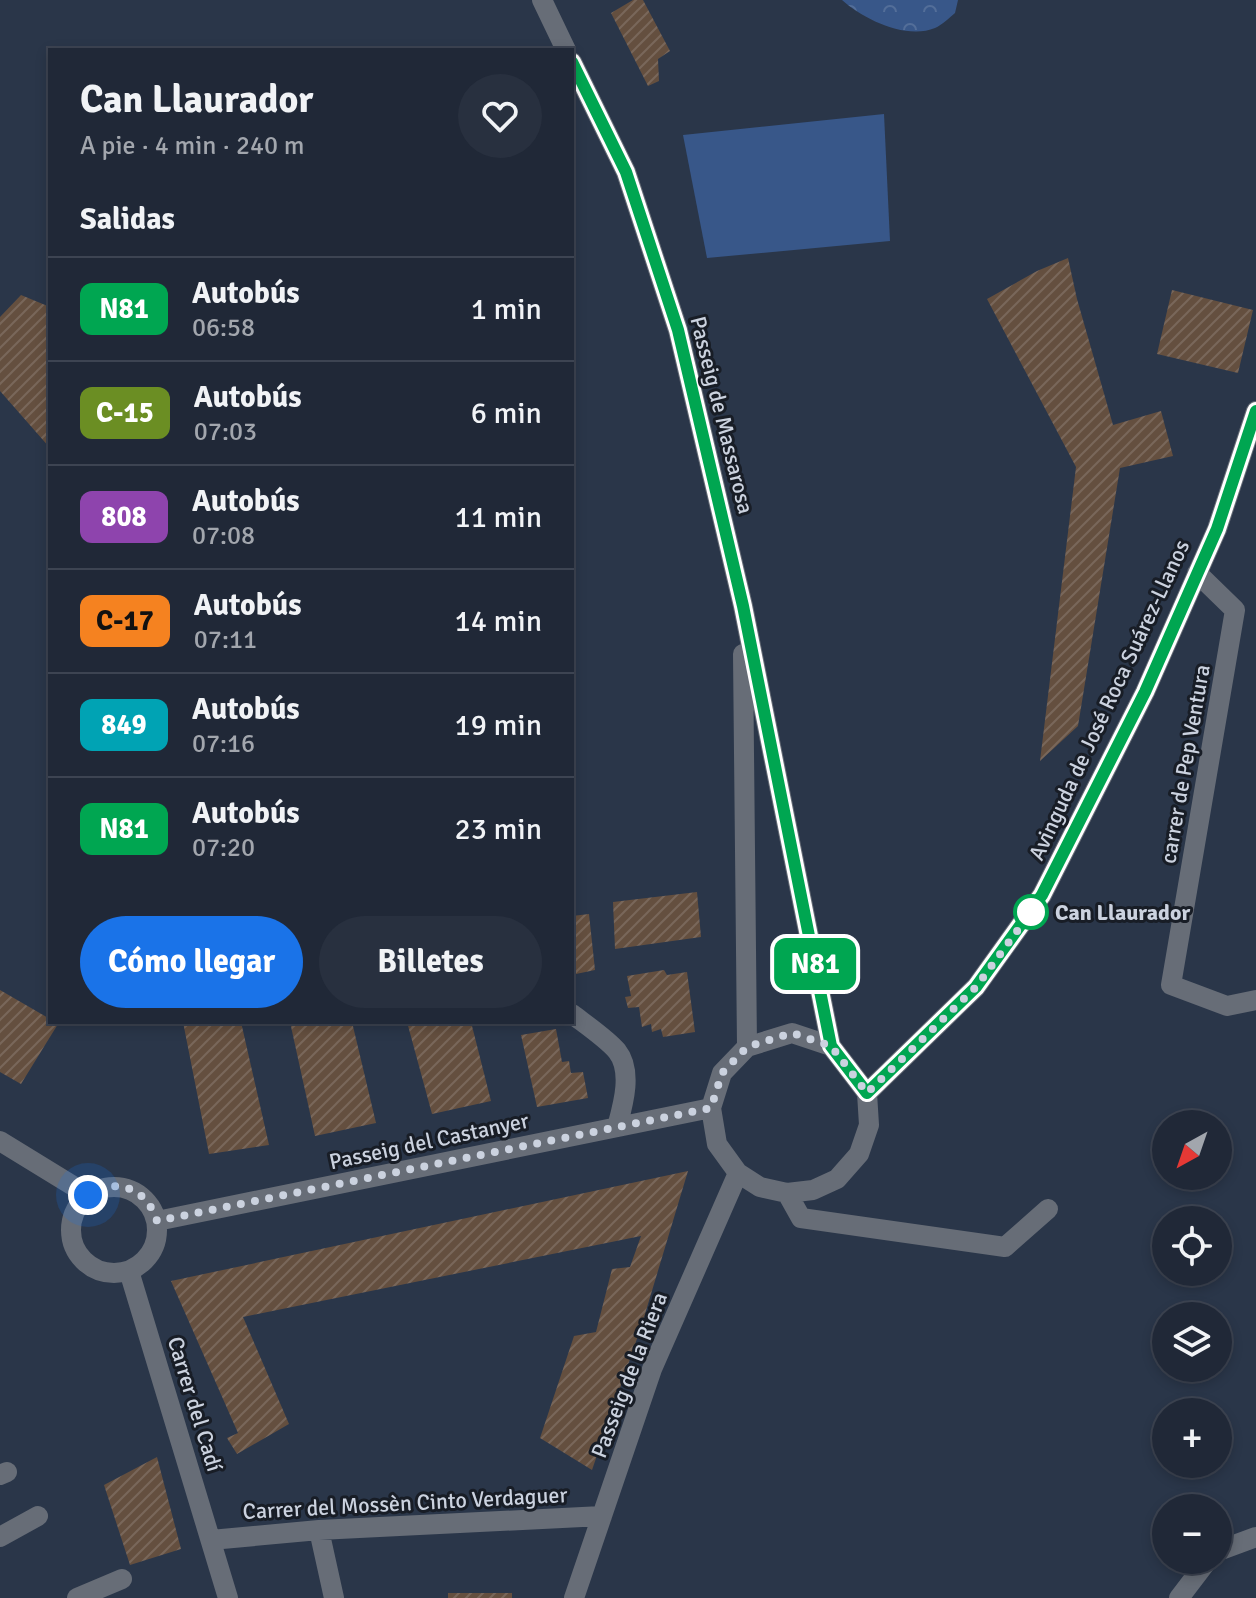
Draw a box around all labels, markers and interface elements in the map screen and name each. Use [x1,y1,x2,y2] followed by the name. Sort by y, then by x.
[458,74,542,158] button: heart
[80,76,313,123] text: Can Llaurador
[80,130,304,162] text: A pie · 4 min · 240 m
[80,201,175,238] text: Salidas
[192,275,300,312] text: Autobús
[471,291,542,328] text: 1 min
[99,292,149,326] text: N81
[192,312,255,344] text: 06:58
[684,313,760,517] street label: Passeig de Massarosa
[194,379,301,416] text: Autobús
[471,395,542,432] text: 6 min
[96,396,154,430] text: C-15
[194,416,257,448] text: 07:03
[192,483,300,520] text: Autobús
[455,499,542,536] text: 11 min
[101,500,147,534] text: 808
[192,520,255,552] text: 07:08
[1023,536,1195,864] street label: Avinguda de José Roca Suárez-Llanos
[194,587,301,624] text: Autobús
[455,603,542,640] text: 14 min
[96,604,154,638] text: C-17
[194,624,257,656] text: 07:11
[1154,662,1216,866] street label: carrer de Pep Ventura
[192,691,300,728] text: Autobús
[455,707,542,744] text: 19 min
[101,708,147,742] text: 849
[192,728,255,760] text: 07:16
[192,795,300,832] text: Autobús
[455,811,542,848] text: 23 min
[99,812,149,846] text: N81
[192,832,255,864] text: 07:20
[1014,895,1048,929] marker: Can Llaurador
[1055,899,1190,926] place label: Can Llaurador
[80,916,303,1008] button: Cómo llegar
[319,916,542,1008] button: Billetes
[769,938,861,990] line badge: N81
[790,947,840,981] text: N81
[327,1107,531,1175] street label: Passeig del Castanyer
[1152,1110,1232,1190] north arrow
[1152,1110,1232,1574] map controls
[68,1175,108,1215] your location
[1152,1206,1232,1286] button: locate
[585,1288,673,1462] street label: Passeig de la Riera
[1152,1302,1232,1382] button: layers
[162,1333,228,1475] street label: Carrer del Cadí
[1152,1398,1232,1478] button: +
[242,1481,568,1525] street label: Carrer del Mossèn Cinto Verdaguer
[1152,1494,1232,1574] button: −

